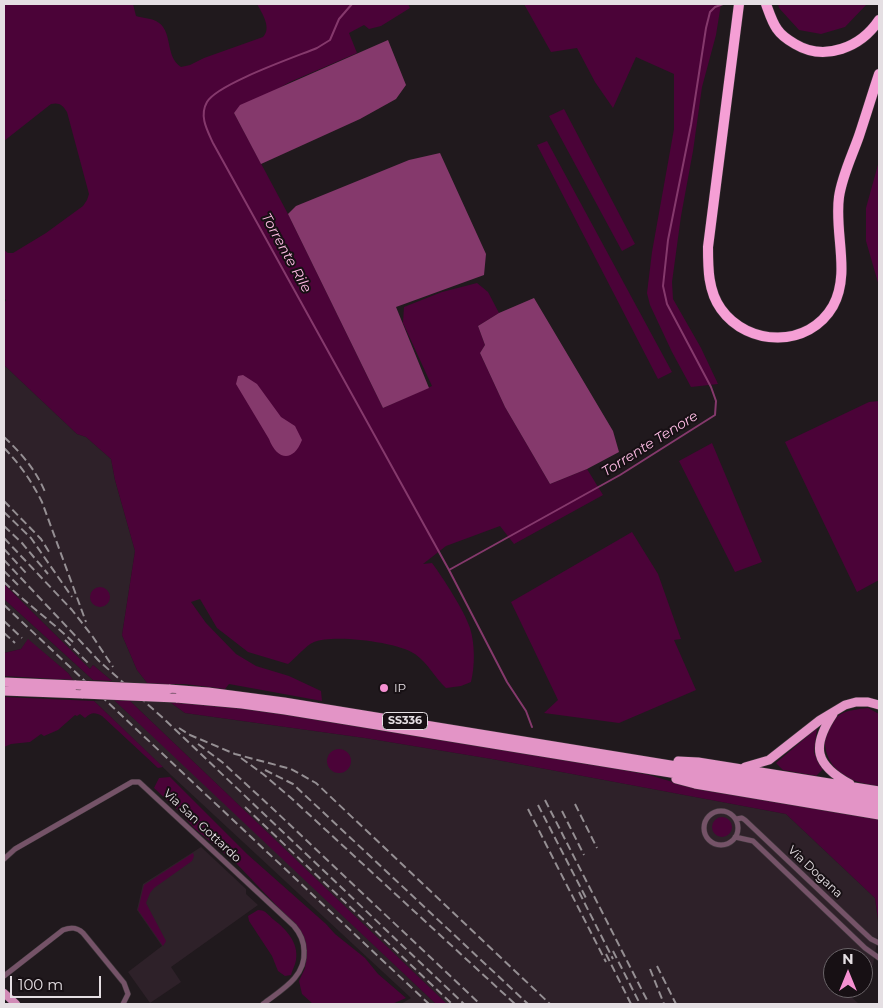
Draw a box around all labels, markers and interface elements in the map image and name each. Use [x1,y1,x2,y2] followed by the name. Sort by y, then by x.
[257,210,315,296] water label: Torrente Rile
[599,408,701,480] water label: Torrente Tenore
[394,681,406,695] place label: IP
[378,682,390,694] marker: IP
[382,712,428,729] road number: SS336
[160,786,244,866] street label: Via San Gottardo
[785,843,845,901] street label: Via Dogana
[823,948,873,998] north arrow
[842,950,854,968] text: N
[12,966,104,998] scale bar
[18,975,63,994] text: 100 m

